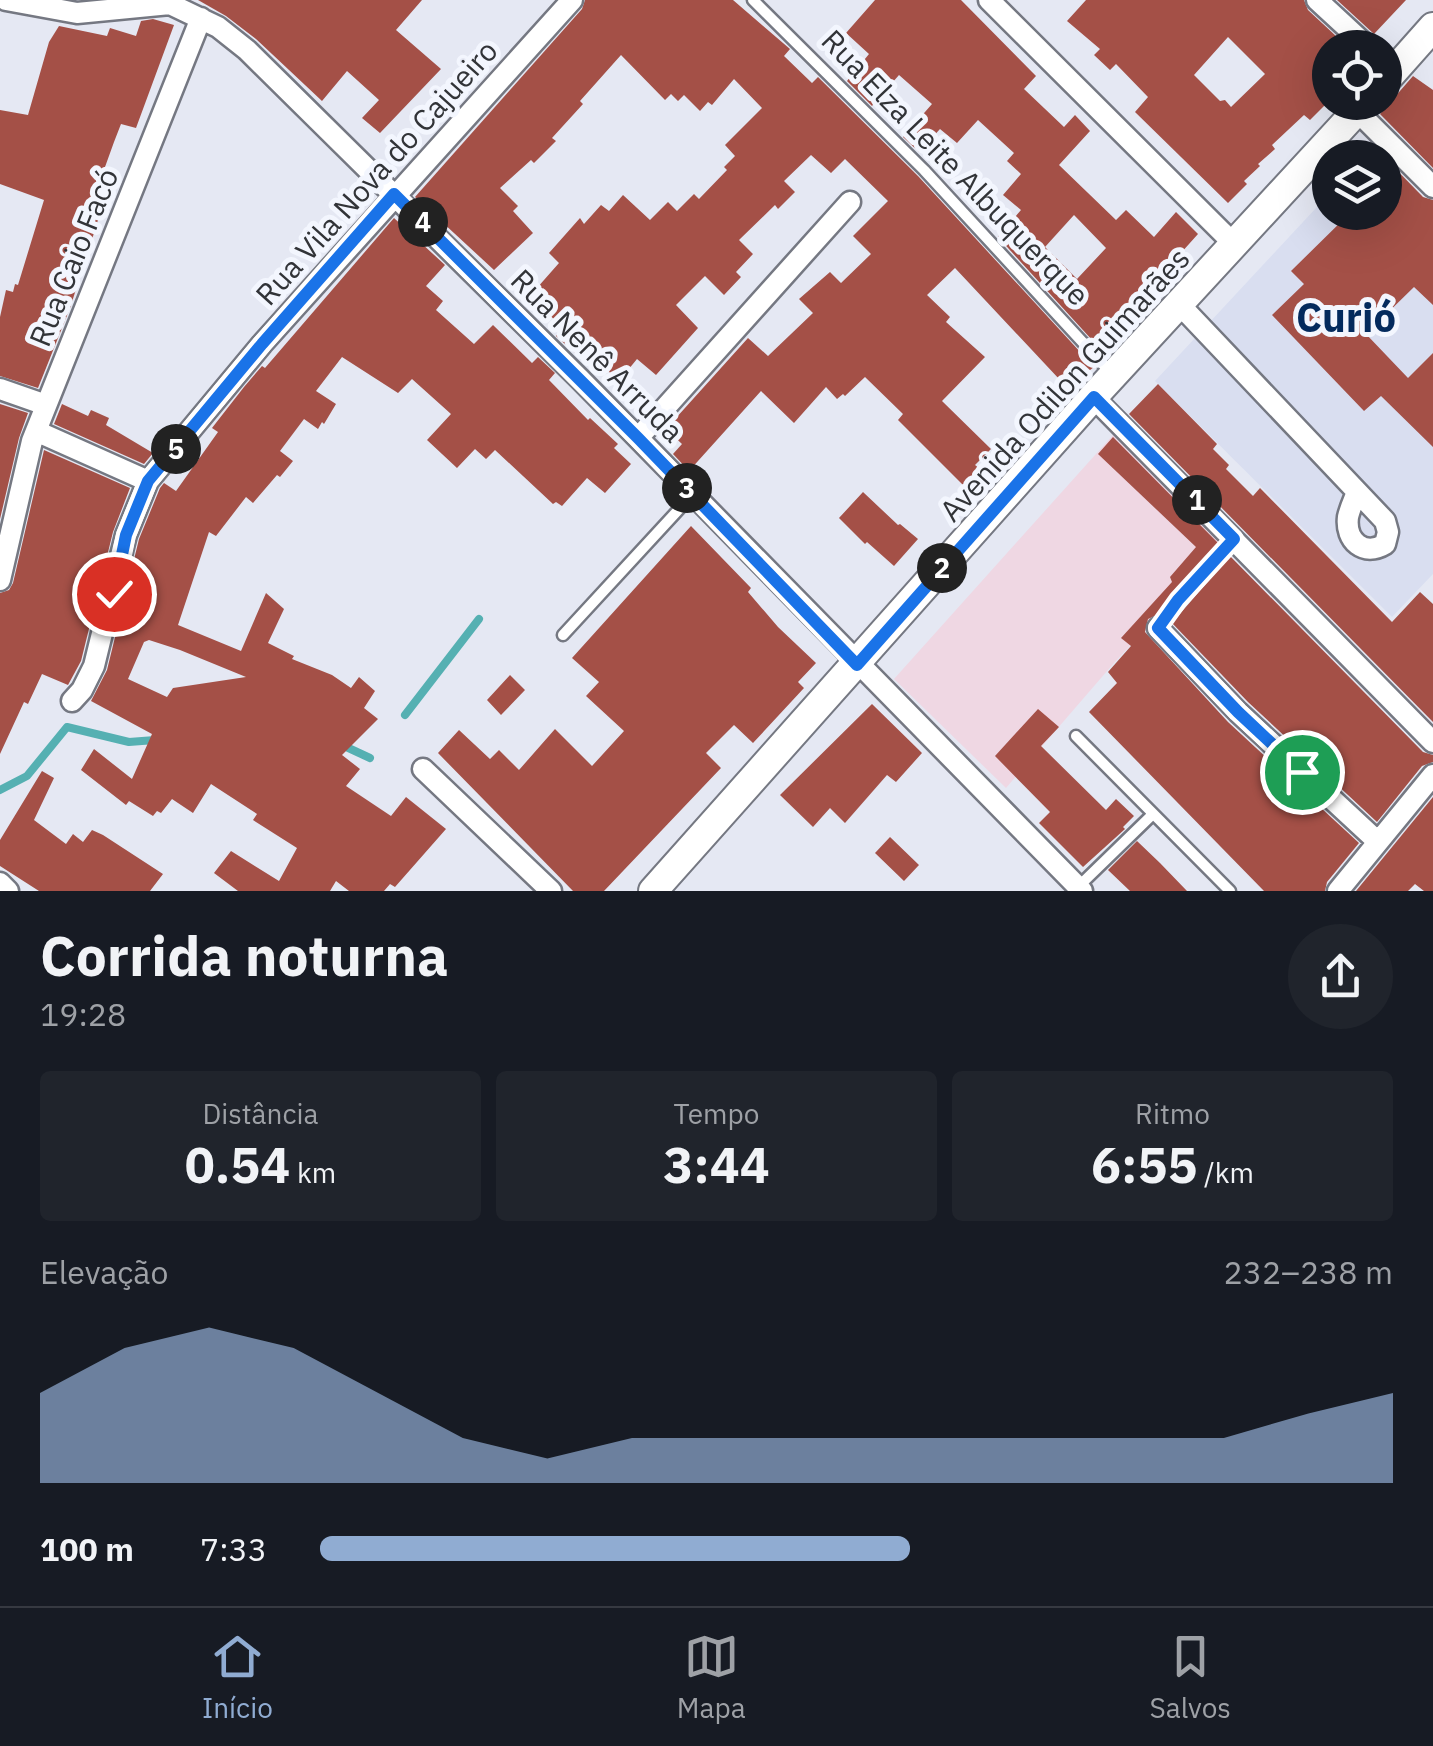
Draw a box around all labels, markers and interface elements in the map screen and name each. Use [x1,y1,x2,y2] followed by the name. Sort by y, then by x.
[814,21,1098,313] street label: Rua Elza Leite Albuquerque
[1312,30,1402,230] map controls
[1312,30,1402,120] button: locate
[246,31,506,313] street label: Rua Vila Nova do Cajueiro
[1312,140,1402,230] button: layers
[20,162,126,352] street label: Rua Caio Facó
[398,197,448,247] pin: 4
[415,203,431,240] text: 4
[931,239,1197,529] street label: Avenida Odilon Guimarães
[503,260,693,450] street label: Rua Nenê Arruda
[1296,291,1396,343] district label: Curió
[151,424,201,474] pin: 5
[168,430,184,467] text: 5
[662,463,712,513] pin: 3
[679,469,695,506] text: 3
[1172,475,1222,525] pin: 1
[1189,481,1205,518] text: 1
[917,543,967,593] pin: 2
[934,549,950,586] text: 2
[72,552,157,637] pin
[87,567,142,622] icon: check
[1260,730,1345,815] pin
[1275,745,1330,800] icon: arrive
[40,920,448,991] text: Corrida noturna
[1288,924,1393,1029] button: share
[40,993,126,1035] text: 19:28
[203,1095,318,1132] text: Distância
[674,1095,759,1132] text: Tempo
[1135,1095,1210,1132] text: Ritmo
[185,1132,290,1197] text: 0.54
[663,1132,770,1197] text: 3:44
[1091,1132,1197,1197] text: 6:55
[290,1154,336,1191] text: km
[1197,1154,1254,1191] text: /km
[40,1251,168,1293] text: Elevação
[1223,1251,1393,1293] text: 232–238 m
[40,1528,134,1570] text: 100 m
[200,1528,267,1570] text: 7:33
[202,1629,273,1726] tab: Início
[677,1629,746,1726] tab: Mapa
[1150,1629,1231,1726] tab: Salvos

